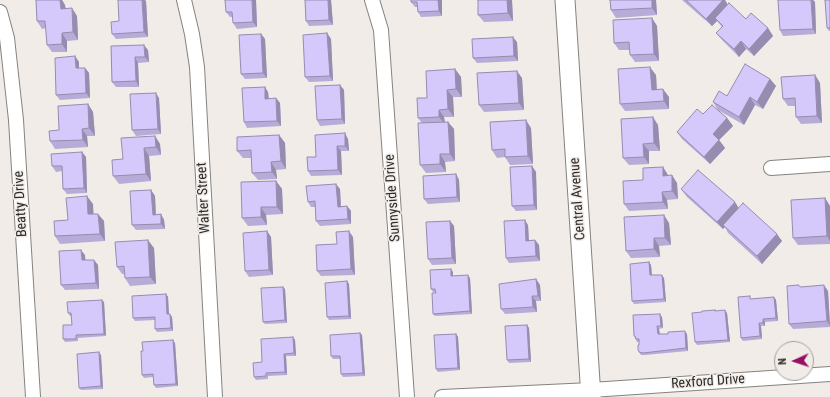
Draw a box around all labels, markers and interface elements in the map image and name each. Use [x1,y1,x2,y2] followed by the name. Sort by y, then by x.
[382,154,404,242] street label: Sunnyside Drive
[567,157,589,241] street label: Central Avenue
[194,162,214,234] street label: Walter Street
[11,171,31,237] street label: Beatty Drive
[774,341,814,381] north arrow
[776,358,789,365] text: N
[671,371,745,393] street label: Rexford Drive

